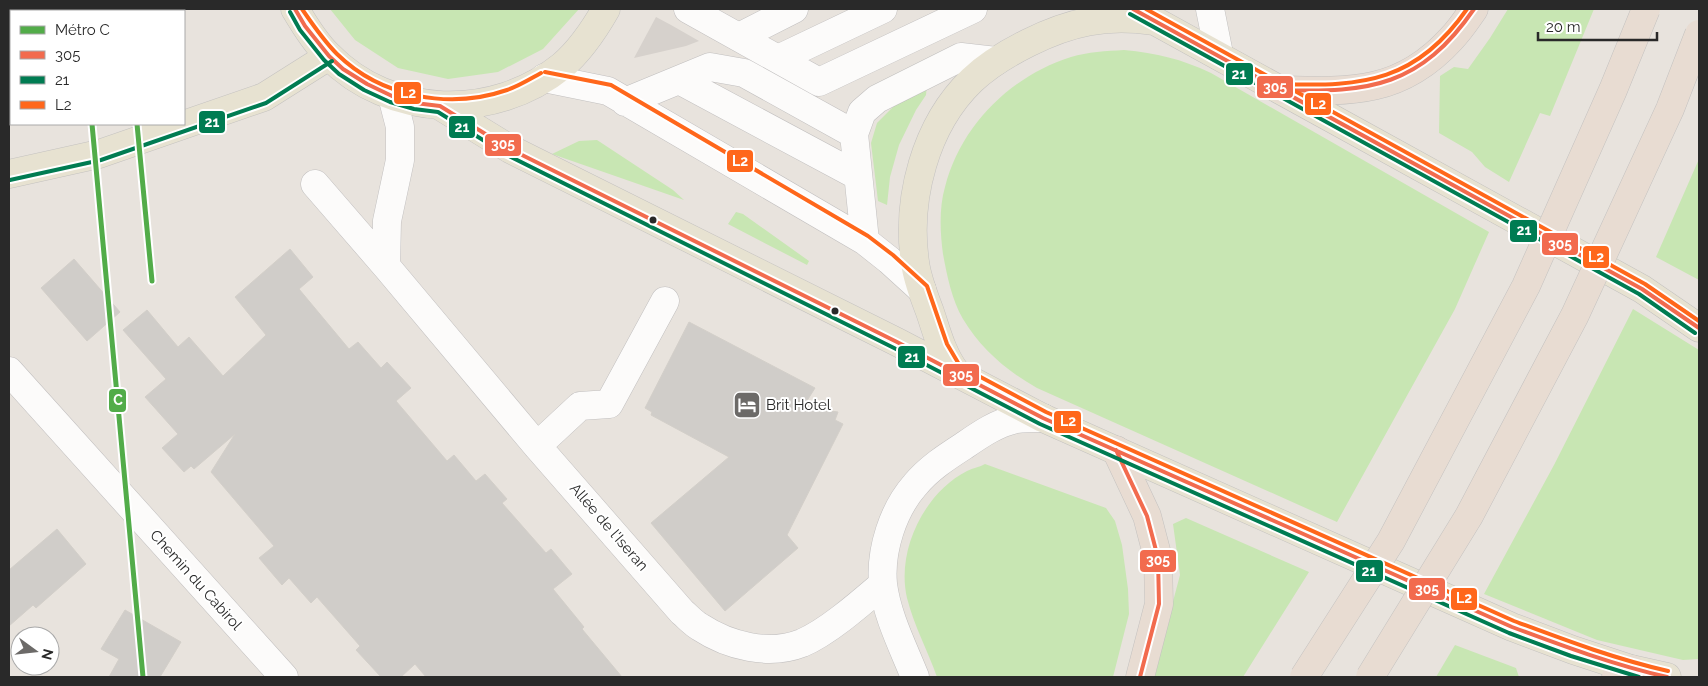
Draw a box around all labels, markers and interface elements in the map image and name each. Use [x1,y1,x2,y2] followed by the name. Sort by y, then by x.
[10,10,185,125] legend
[1538,10,1657,42] scale bar
[1546,18,1581,36] text: 20 m
[55,21,110,39] text: Métro C
[55,46,80,64] text: 305
[1225,62,1254,86] line badge: 21
[1232,66,1246,82] text: 21
[55,71,70,89] text: 21
[1256,75,1294,99] line badge: 305
[1263,79,1287,95] text: 305
[393,81,422,105] line badge: L2
[400,85,416,101] text: L2
[1304,92,1332,116] line badge: L2
[55,96,72,114] text: L2
[1310,96,1326,112] text: L2
[198,110,226,134] line badge: 21
[205,114,219,130] text: 21
[448,115,476,139] line badge: 21
[455,119,469,135] text: 21
[484,133,522,157] line badge: 305
[491,136,515,152] text: 305
[726,149,754,173] line badge: L2
[732,153,748,169] text: L2
[648,215,658,225] unlabelled marker
[1509,219,1538,243] line badge: 21
[1517,222,1531,238] text: 21
[1541,232,1579,256] line badge: 305
[1548,236,1572,252] text: 305
[1582,245,1610,269] line badge: L2
[1588,249,1604,265] text: L2
[830,306,840,316] unlabelled marker
[897,345,926,369] line badge: 21
[905,349,919,365] text: 21
[942,363,980,387] line badge: 305
[949,367,973,383] text: 305
[108,388,127,413] line badge: C
[732,390,762,420] hotel icon: Brit Hotel
[113,392,123,408] text: C
[766,396,832,414] place label: Brit Hotel
[1053,410,1082,434] line badge: L2
[1060,413,1076,429] text: L2
[566,479,652,575] street label: Allée de l'Iseran
[146,526,246,634] street label: Chemin du Cabirol
[1139,549,1177,573] line badge: 305
[1146,552,1170,568] text: 305
[1355,559,1384,583] line badge: 21
[1362,563,1376,579] text: 21
[1408,577,1446,601] line badge: 305
[1415,581,1439,597] text: 305
[1450,587,1478,611] line badge: L2
[1456,590,1472,606] text: L2
[10,626,60,676] north arrow
[38,647,57,662] text: N

